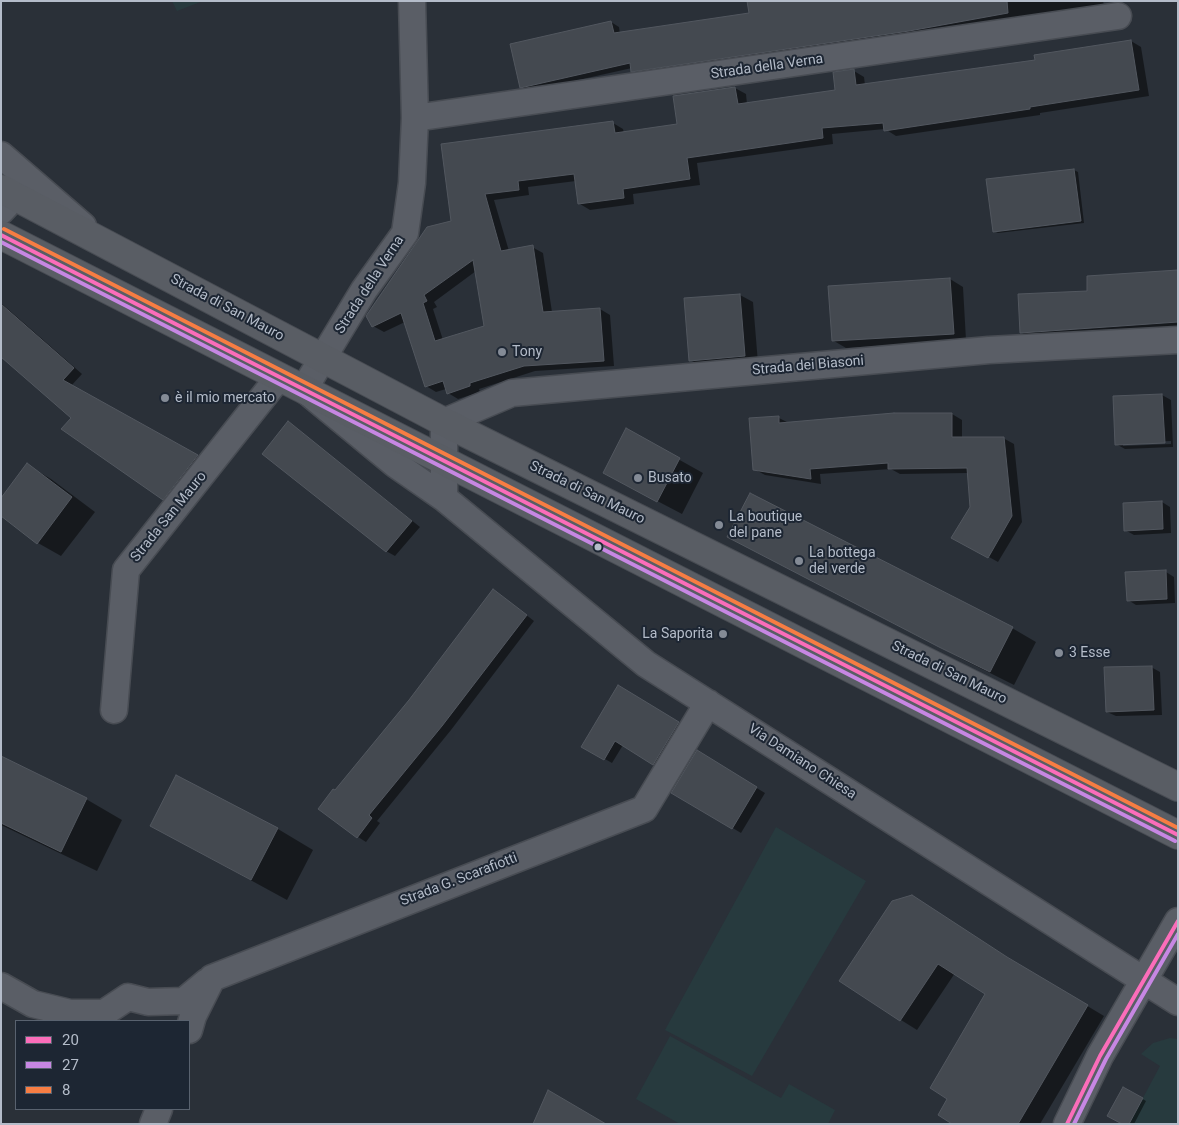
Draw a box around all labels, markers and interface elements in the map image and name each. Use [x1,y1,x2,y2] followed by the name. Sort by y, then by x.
[710,51,824,83] street label: Strada della Verna
[332,233,408,337] street label: Strada della Verna
[167,271,287,345] street label: Strada di San Mauro
[512,344,542,360] place label: Tony
[496,346,508,358] marker: Tony
[751,353,865,379] street label: Strada dei Biasoni
[175,390,275,406] place label: è il mio mercato
[159,392,171,404] marker: è il mio mercato
[527,458,647,528] street label: Strada di San Mauro
[127,468,211,566] street label: Strada San Mauro
[648,470,692,486] place label: Busato
[632,472,644,484] marker: Busato
[729,509,802,542] place label: La boutique del pane
[713,519,725,531] marker: La boutique del pane
[593,542,603,552] unlabelled marker
[809,545,876,578] place label: La bottega del verde
[793,555,805,567] marker: La bottega del verde
[642,626,713,642] place label: La Saporita
[717,628,729,640] marker: La Saporita
[889,638,1009,708] street label: Strada di San Mauro
[1069,645,1110,661] place label: 3 Esse
[1053,647,1065,659] marker: 3 Esse
[745,721,859,803] street label: Via Damiano Chiesa
[398,850,520,910] street label: Strada G. Scarafiotti
[15,1020,190,1110] legend
[62,1031,79,1049] text: 20
[62,1056,79,1074] text: 27
[62,1081,70,1099] text: 8

